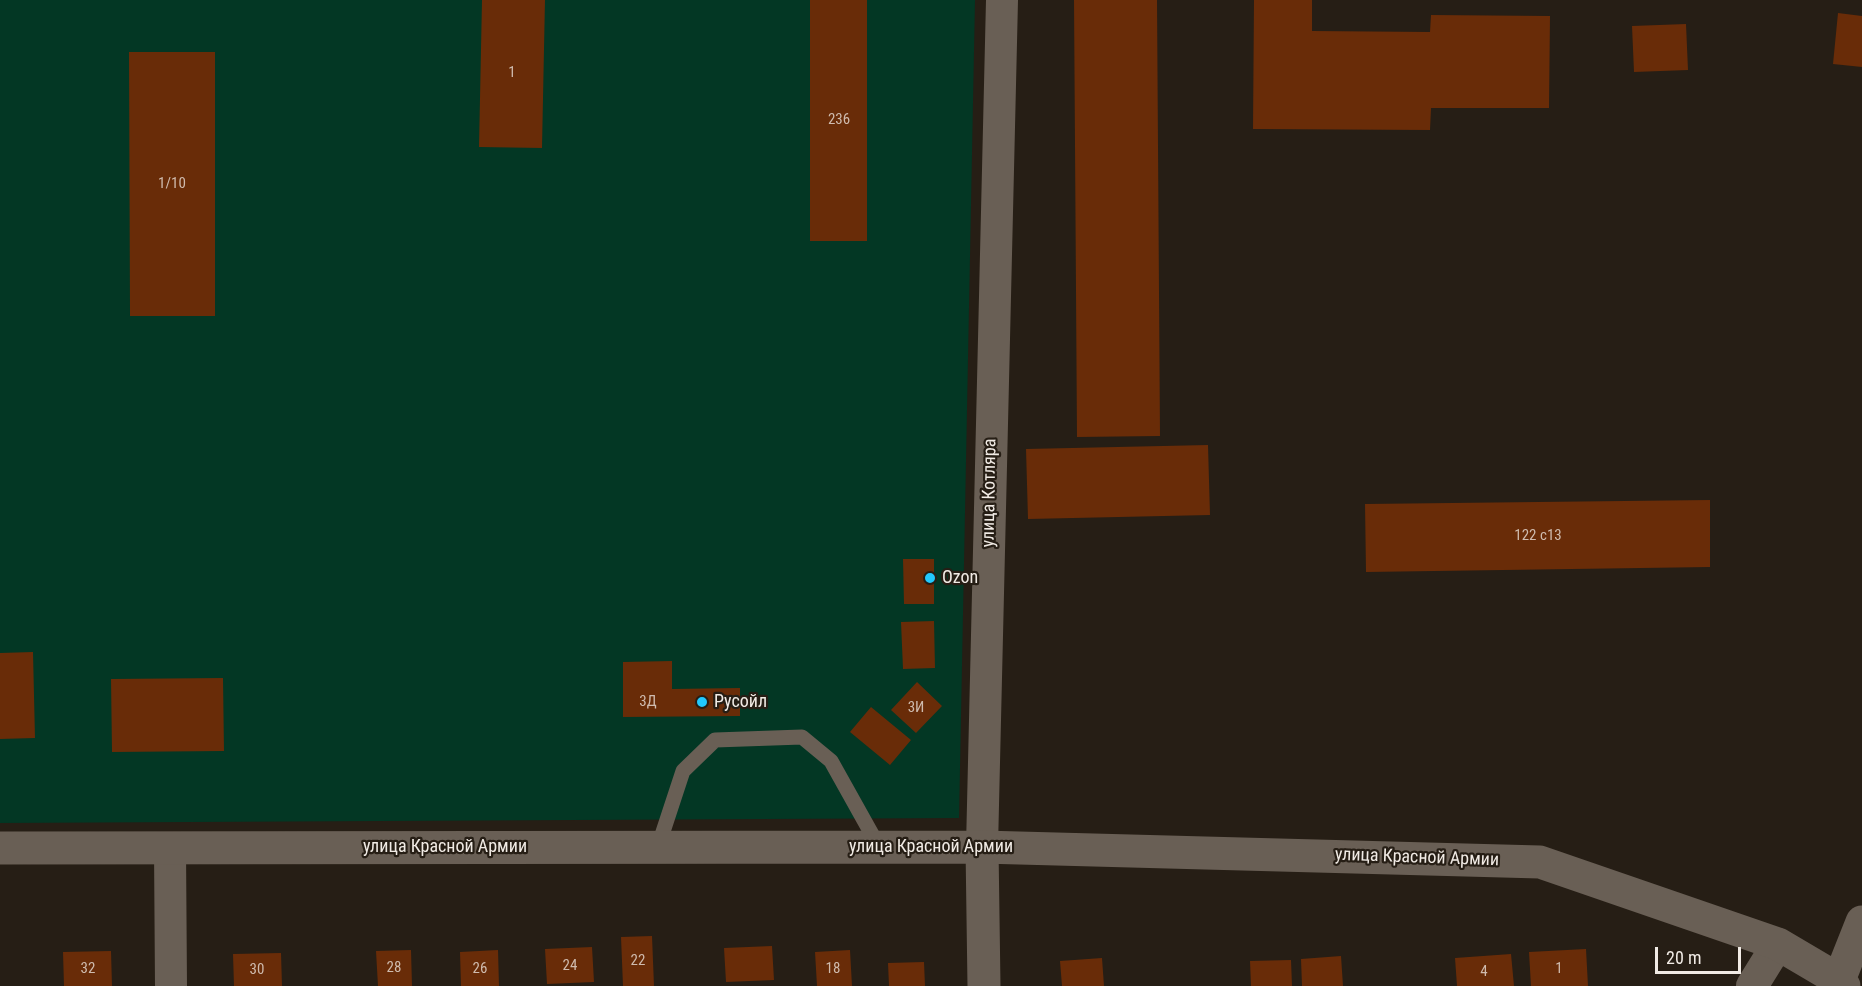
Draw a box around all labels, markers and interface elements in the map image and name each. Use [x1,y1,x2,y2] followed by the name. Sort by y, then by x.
[508,64,516,82] house number: 1
[828,111,850,129] house number: 236
[158,175,186,193] house number: 1/10
[978,438,1002,548] street label: улица Котляра
[1514,527,1562,545] house number: 122 с13
[942,567,978,589] place label: Ozon
[923,571,937,585] marker: Ozon
[714,691,767,713] place label: Русойл
[639,693,657,711] house number: 3Д
[695,695,709,709] marker: Русойл
[908,699,924,717] house number: 3И
[363,836,527,858] street label: улица Красной Армии
[849,836,1013,858] street label: улица Красной Армии
[1335,844,1499,872] street label: улица Красной Армии
[1658,935,1744,973] scale bar
[1666,947,1701,968] text: 20 m
[631,952,645,970] house number: 22
[563,957,577,975] house number: 24
[387,959,401,977] house number: 28
[81,960,95,978] house number: 32
[473,960,487,978] house number: 26
[826,960,840,978] house number: 18
[1555,960,1563,978] house number: 1
[250,961,264,979] house number: 30
[1480,963,1488,981] house number: 4

